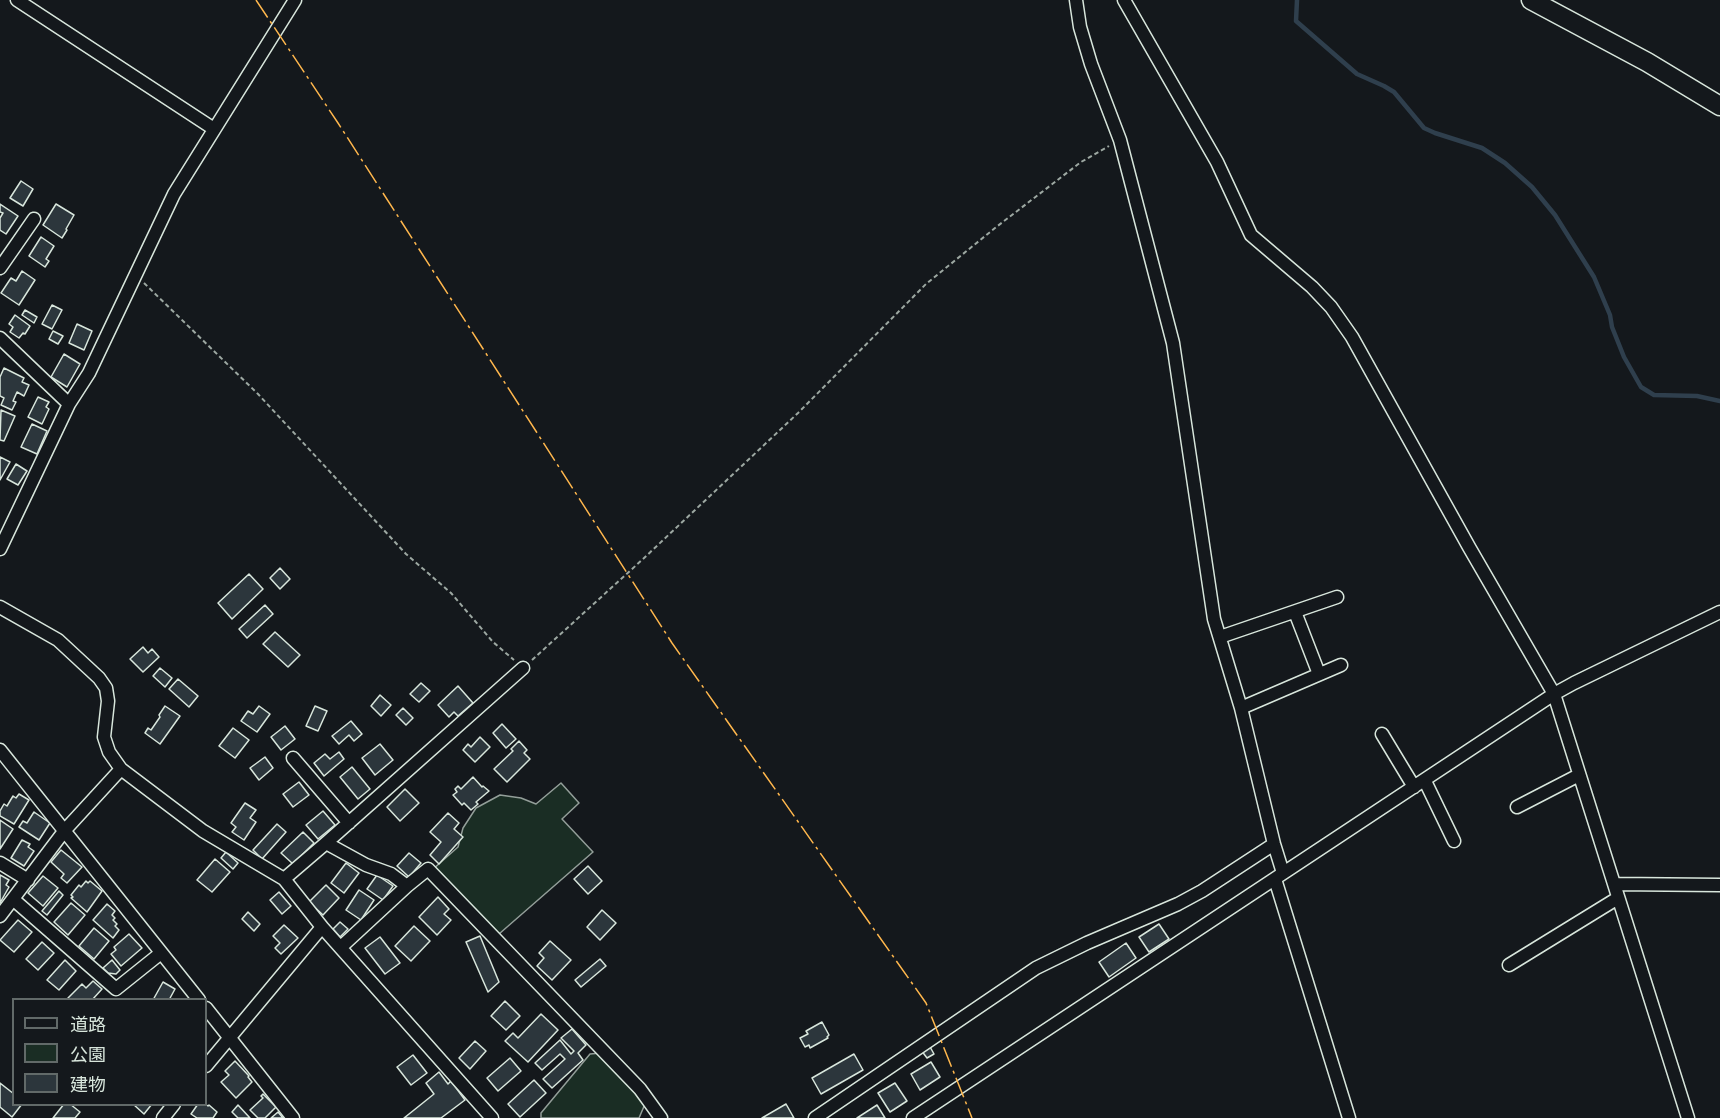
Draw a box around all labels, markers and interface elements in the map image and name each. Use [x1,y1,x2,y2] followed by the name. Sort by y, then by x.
[12,998,207,1106] legend
[70,1013,106,1035] text: 道路
[70,1043,106,1065] text: 公園
[70,1073,106,1095] text: 建物

